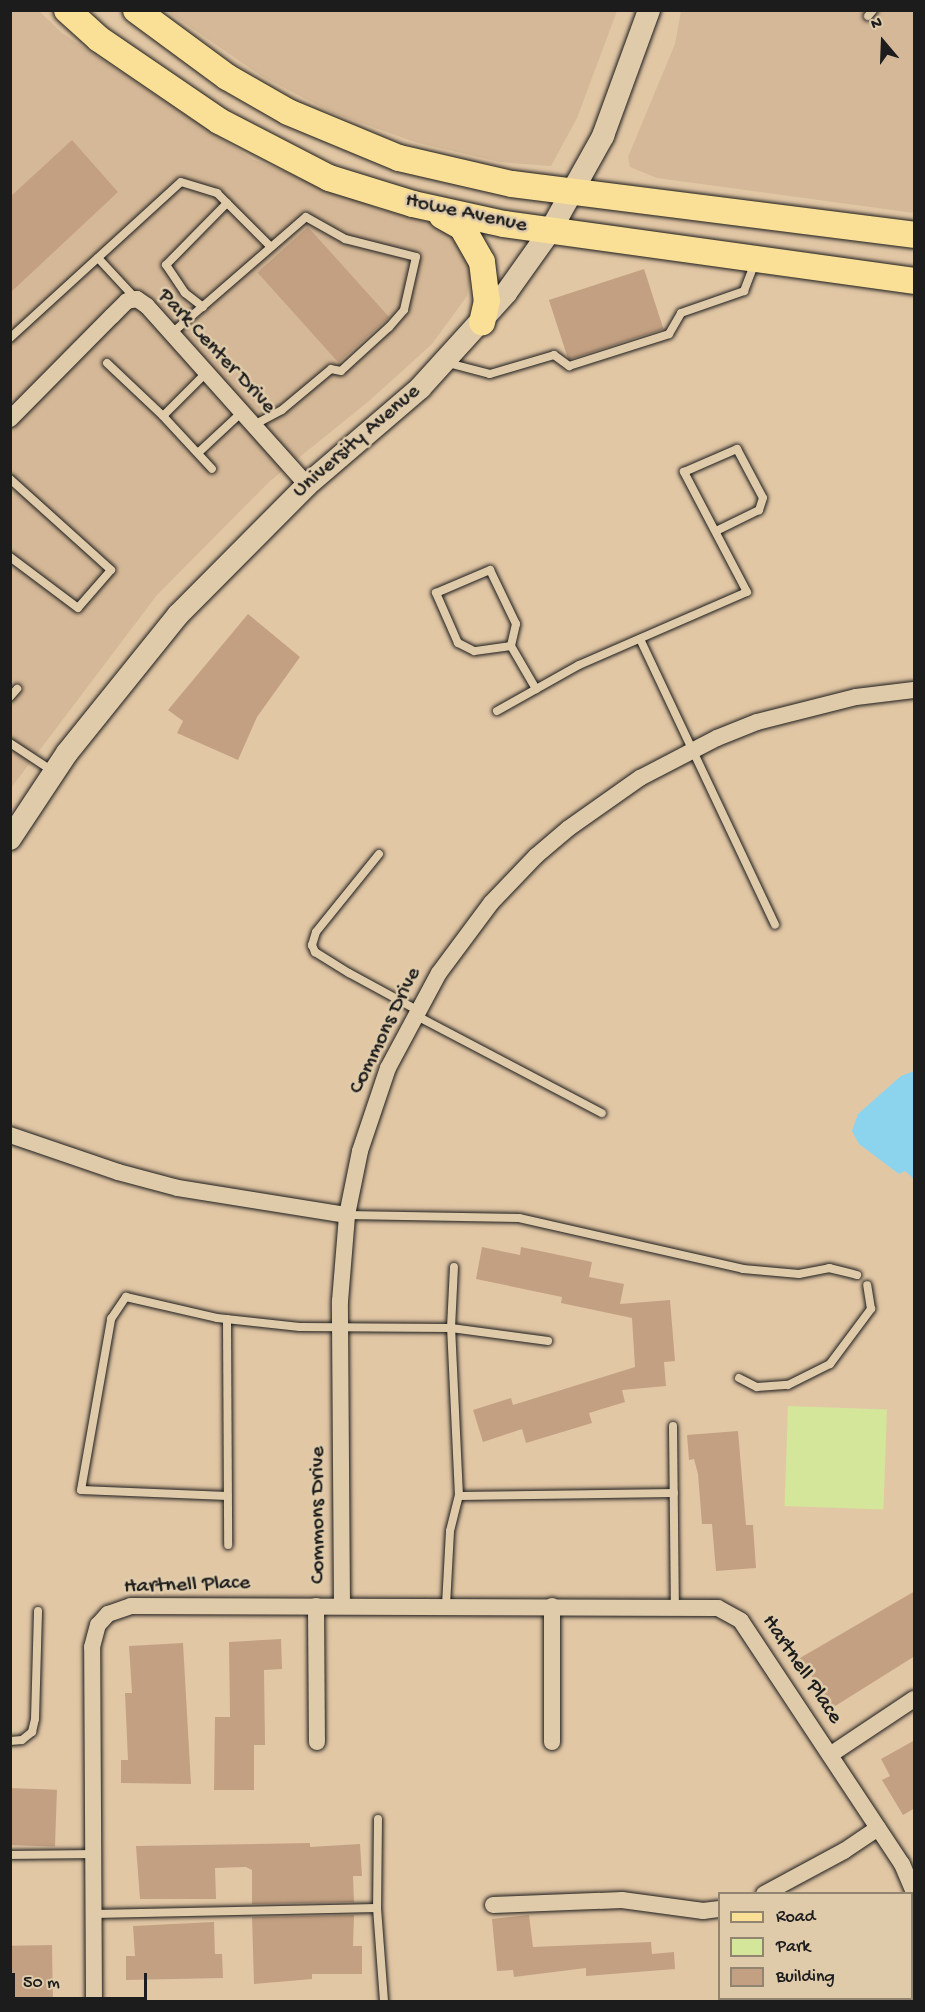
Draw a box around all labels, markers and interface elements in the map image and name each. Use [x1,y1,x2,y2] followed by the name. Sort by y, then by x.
[853,12,913,72] north arrow
[869,14,885,35] text: N
[403,188,529,240] street label: Howe Avenue
[151,284,281,420] street label: Park Center Drive
[288,379,426,505] street label: University Avenue
[344,963,428,1099] street label: Commons Drive
[306,1446,332,1584] street label: Commons Drive
[123,1571,251,1601] street label: Hartnell Place
[755,1610,847,1730] street label: Hartnell Place
[718,1892,913,2000] legend
[776,1907,815,1928] text: Road
[776,1937,810,1958] text: Park
[15,1961,150,1999] scale bar
[776,1967,835,1988] text: Building
[23,1973,60,1994] text: 50 m

